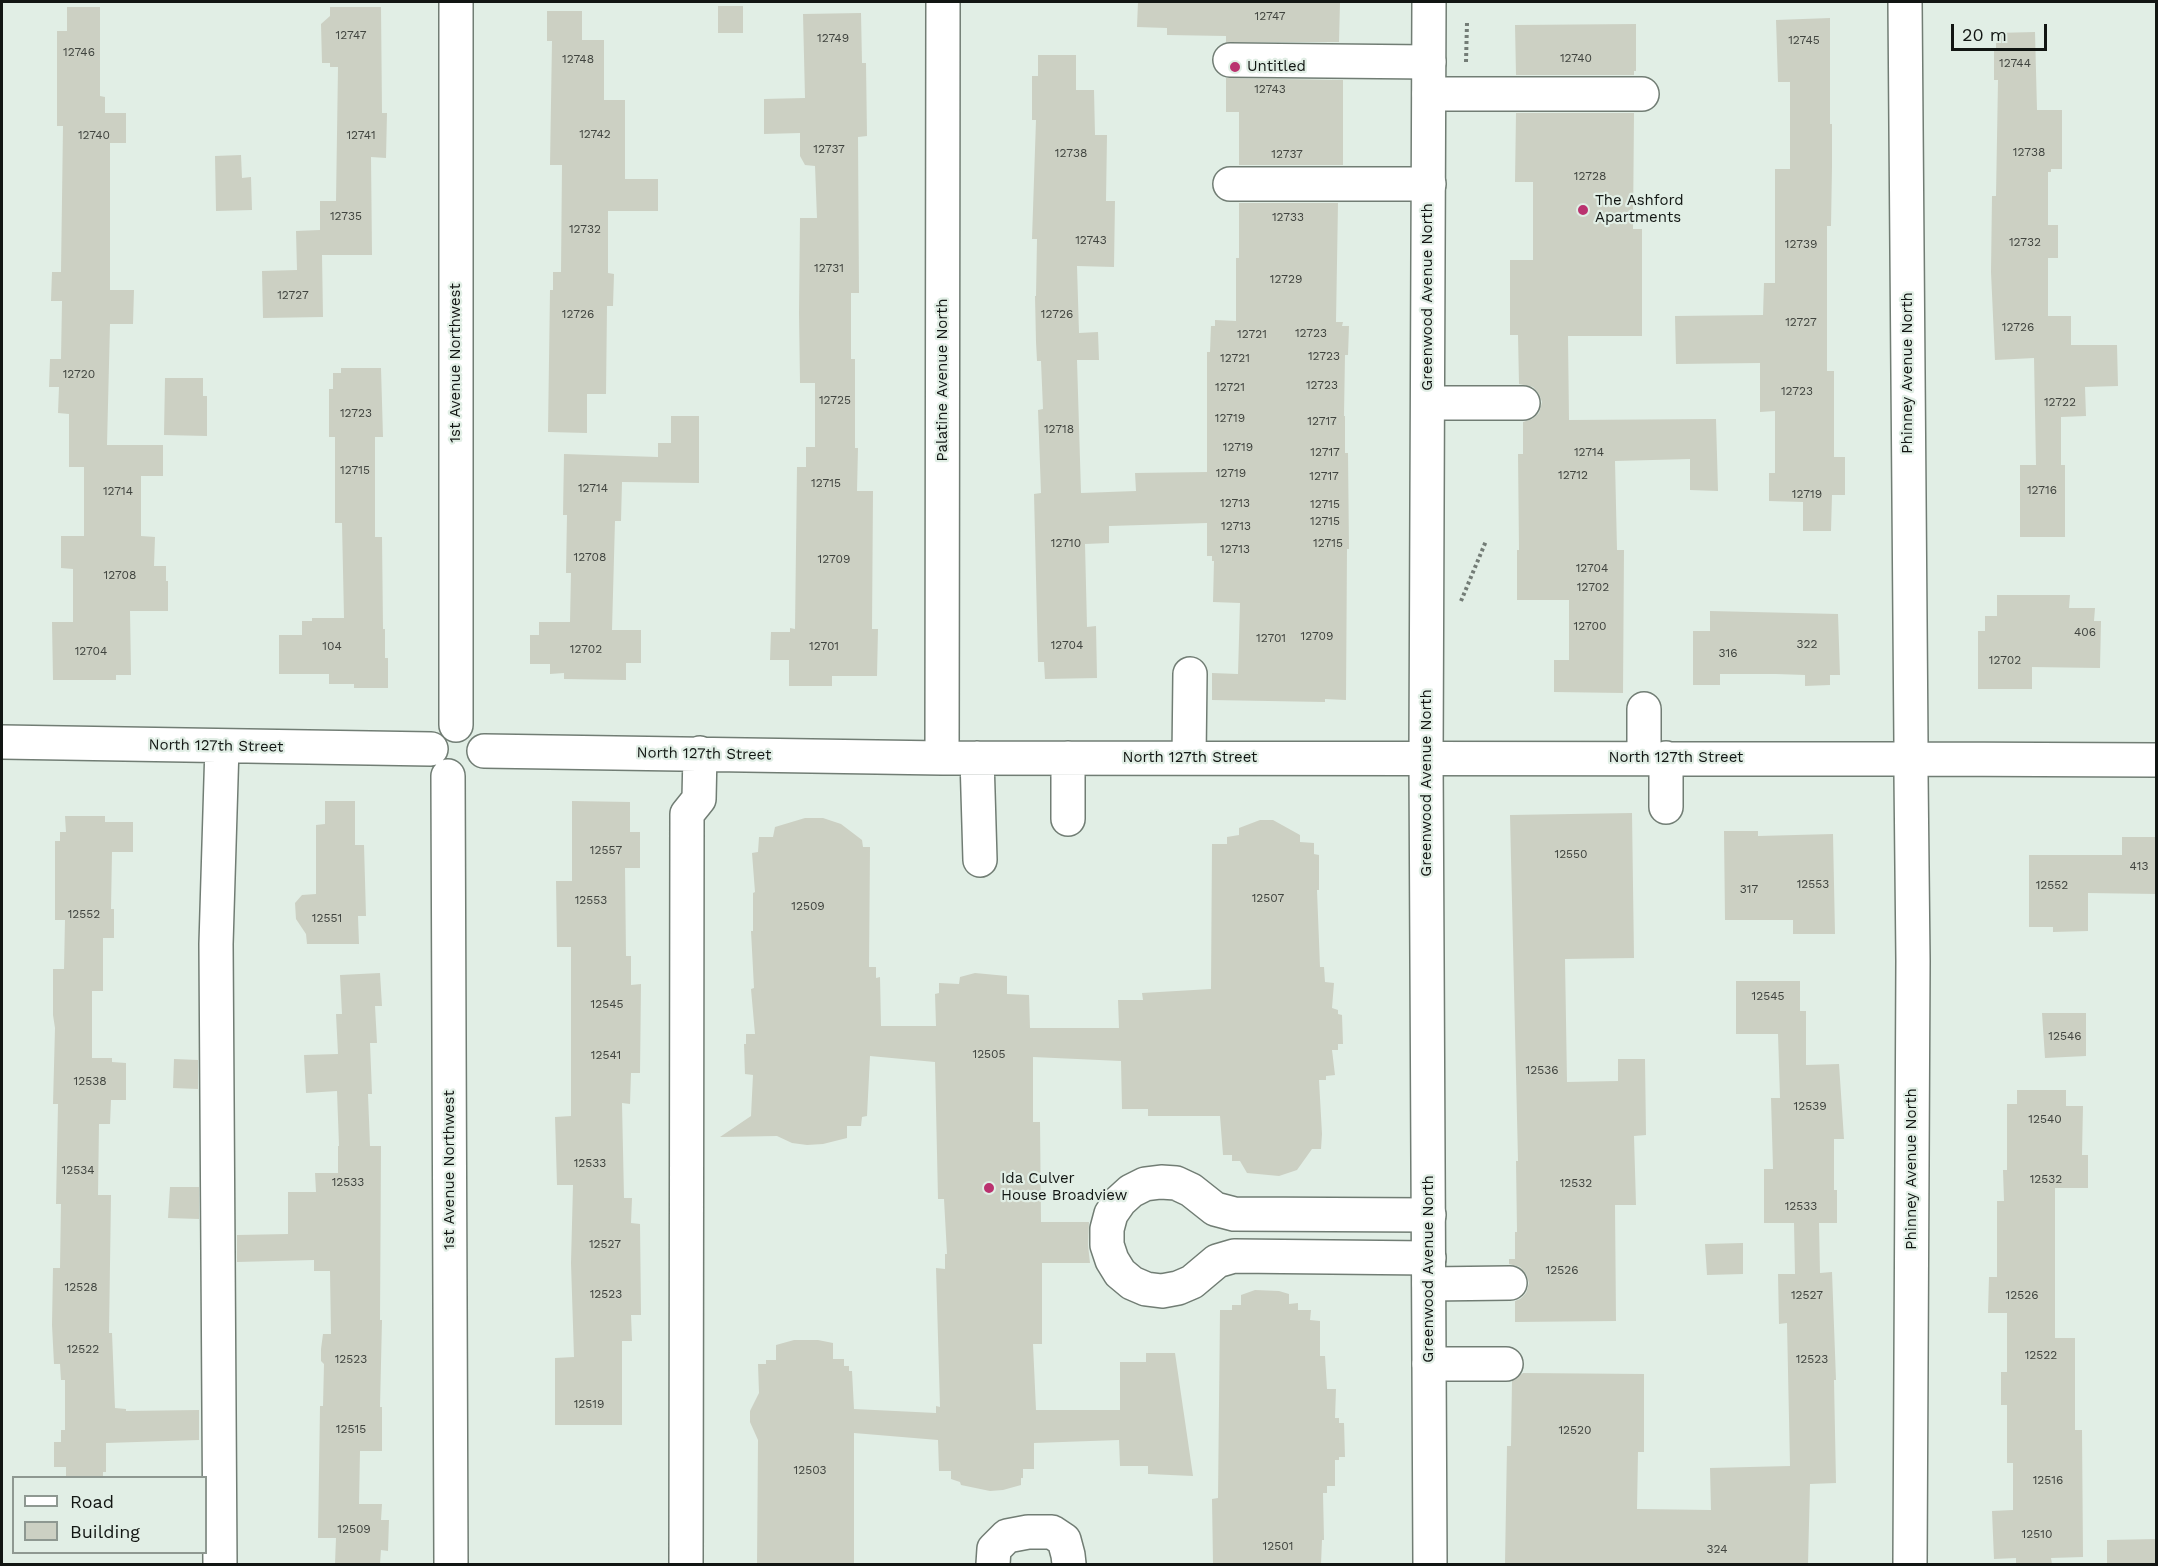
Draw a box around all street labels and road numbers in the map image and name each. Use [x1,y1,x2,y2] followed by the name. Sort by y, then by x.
[1419,203,1437,391] street label: Greenwood Avenue North
[447,283,465,443] street label: 1st Avenue Northwest
[1899,292,1917,454] street label: Phinney Avenue North
[934,298,952,462] street label: Palatine Avenue North
[1418,689,1436,877] street label: Greenwood Avenue North
[148,736,284,756] street label: North 127th Street
[636,744,772,764] street label: North 127th Street
[1123,749,1257,767] street label: North 127th Street
[1609,749,1743,767] street label: North 127th Street
[1903,1088,1921,1250] street label: Phinney Avenue North
[441,1090,459,1250] street label: 1st Avenue Northwest
[1420,1175,1438,1363] street label: Greenwood Avenue North

